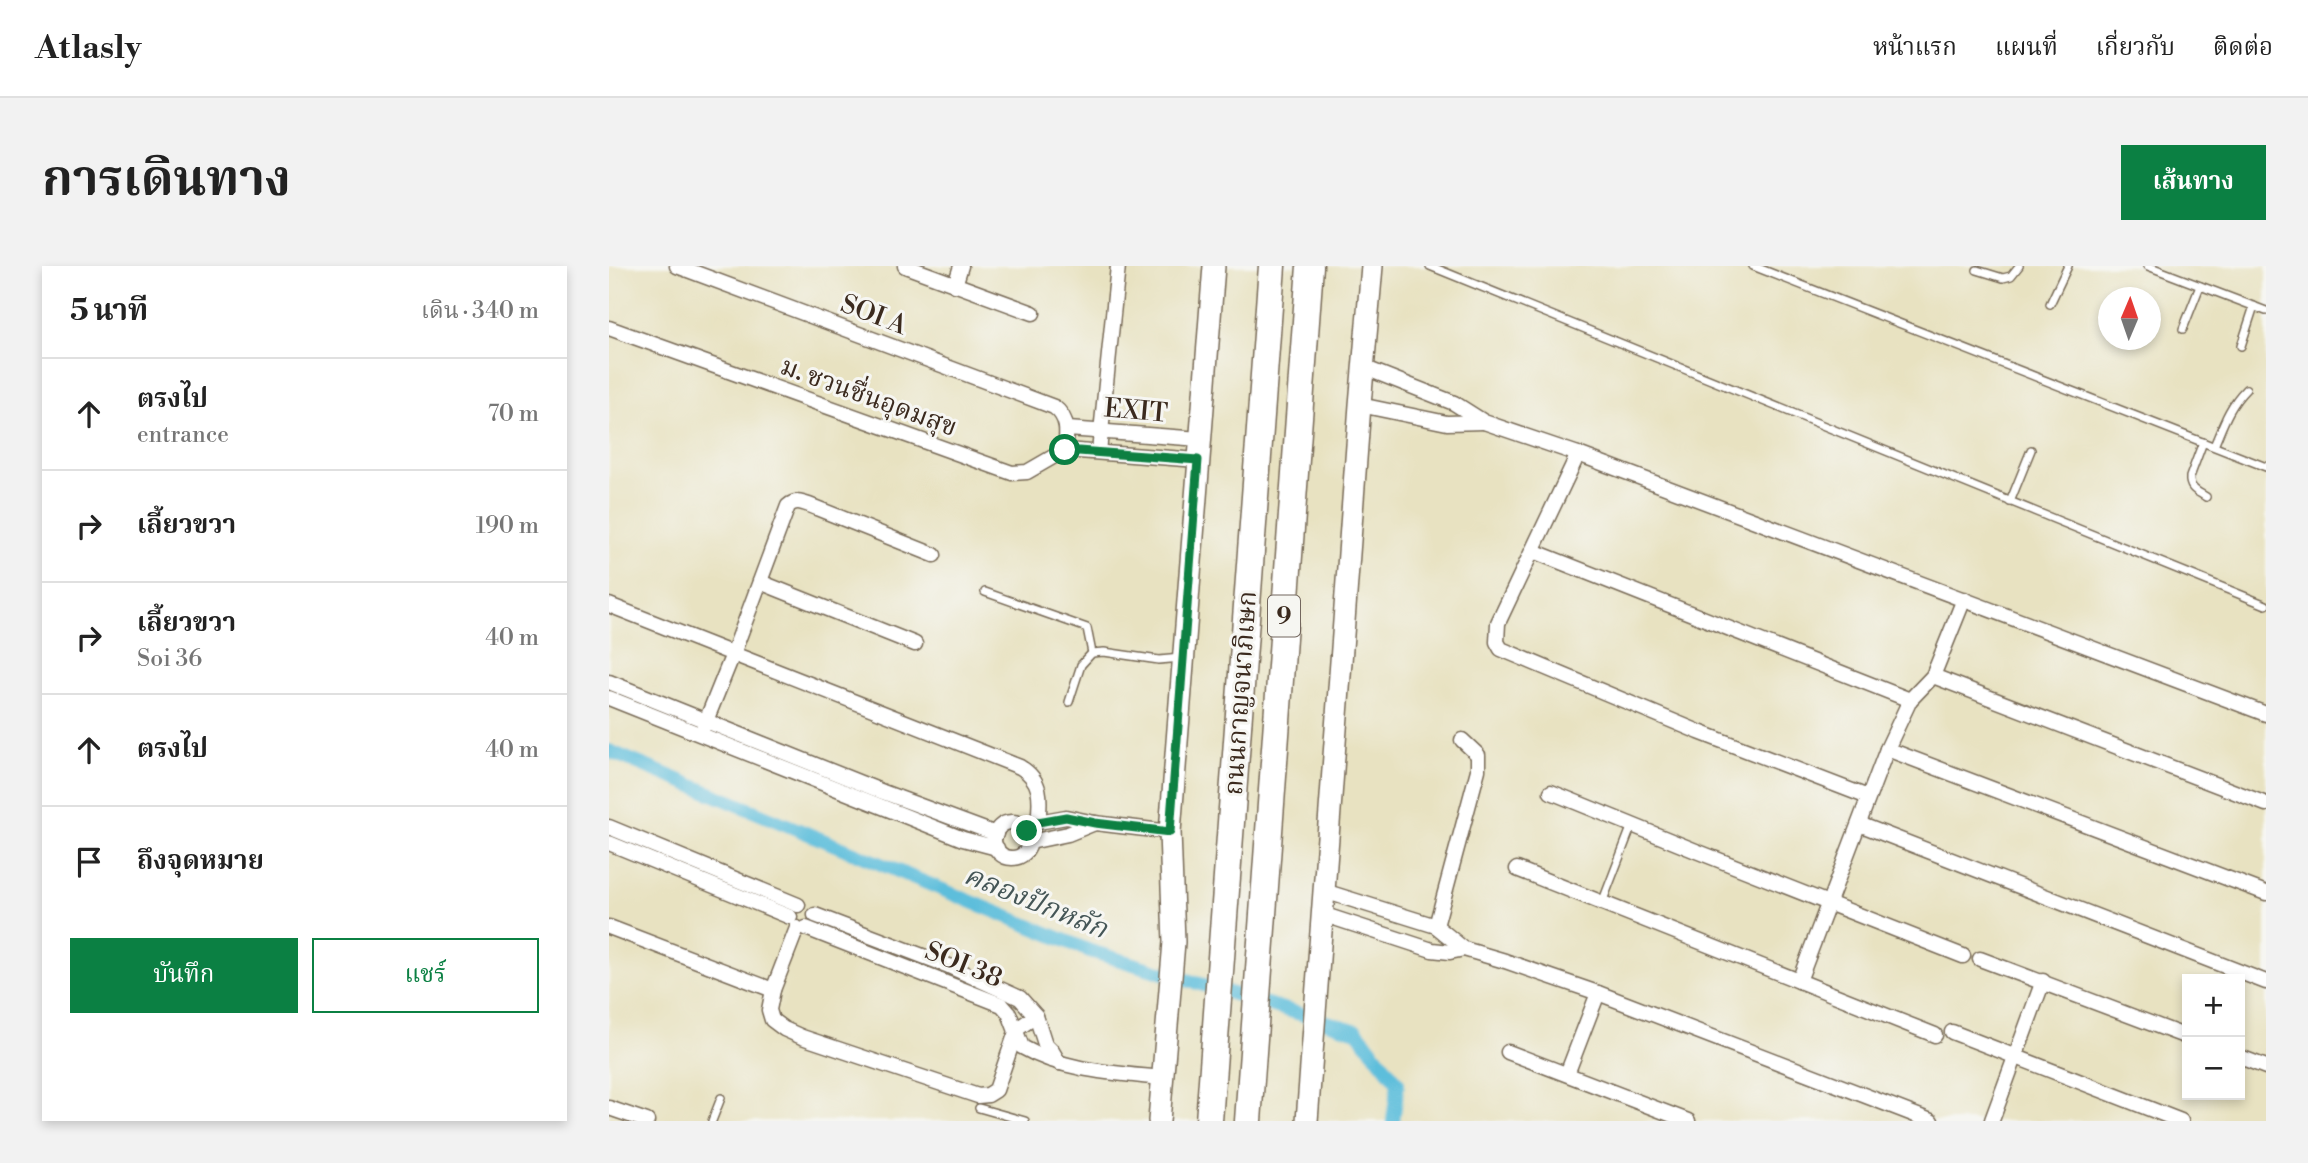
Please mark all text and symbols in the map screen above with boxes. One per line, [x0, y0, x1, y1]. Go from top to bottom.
text: Atlasly [35, 28, 141, 69]
text: หน้าแรก [1873, 33, 1957, 63]
text: แผนที่ [1995, 33, 2058, 63]
text: เกี่ยวกับ [2096, 33, 2175, 63]
text: ติดต่อ [2213, 33, 2273, 63]
button: เส้นทาง [2121, 145, 2266, 220]
text: การเดินทาง [42, 150, 291, 211]
north arrow [2098, 287, 2161, 350]
street label: SOI A [836, 288, 912, 343]
text: 5 นาที [70, 292, 148, 330]
text: เดิน · 340 m [421, 297, 539, 325]
street label: ม. ชวนชื่นอุดมสุข [776, 346, 963, 445]
text: ตรงไป [137, 383, 208, 415]
street label: EXIT [1103, 392, 1169, 430]
icon: ahead [70, 395, 108, 433]
text: 70 m [488, 400, 539, 428]
text: entrance [137, 421, 229, 449]
route start [1049, 434, 1080, 465]
icon: right [70, 507, 108, 545]
text: เลี้ยวขวา [137, 509, 236, 541]
text: 190 m [476, 512, 539, 540]
street label: ถนนกาญจนาภิเษก [1218, 590, 1264, 796]
road number: 9 [1268, 596, 1300, 636]
text: เลี้ยวขวา [137, 607, 236, 639]
icon: right [70, 619, 108, 657]
text: 40 m [485, 624, 539, 652]
text: Soi 36 [137, 645, 202, 673]
icon: ahead [70, 731, 108, 769]
text: ตรงไป [137, 733, 208, 765]
text: 40 m [485, 736, 539, 764]
route end [1011, 815, 1042, 846]
icon: arrive [70, 843, 108, 881]
text: ถึงจุดหมาย [137, 845, 264, 877]
water label: คลองปักหลัก [959, 858, 1113, 947]
street label: SOI 38 [920, 935, 1007, 995]
button: บันทึก [70, 938, 298, 1013]
button: แชร์ [312, 938, 539, 1013]
map controls [2182, 974, 2245, 1100]
button: + [2182, 974, 2245, 1037]
button: − [2182, 1037, 2245, 1100]

